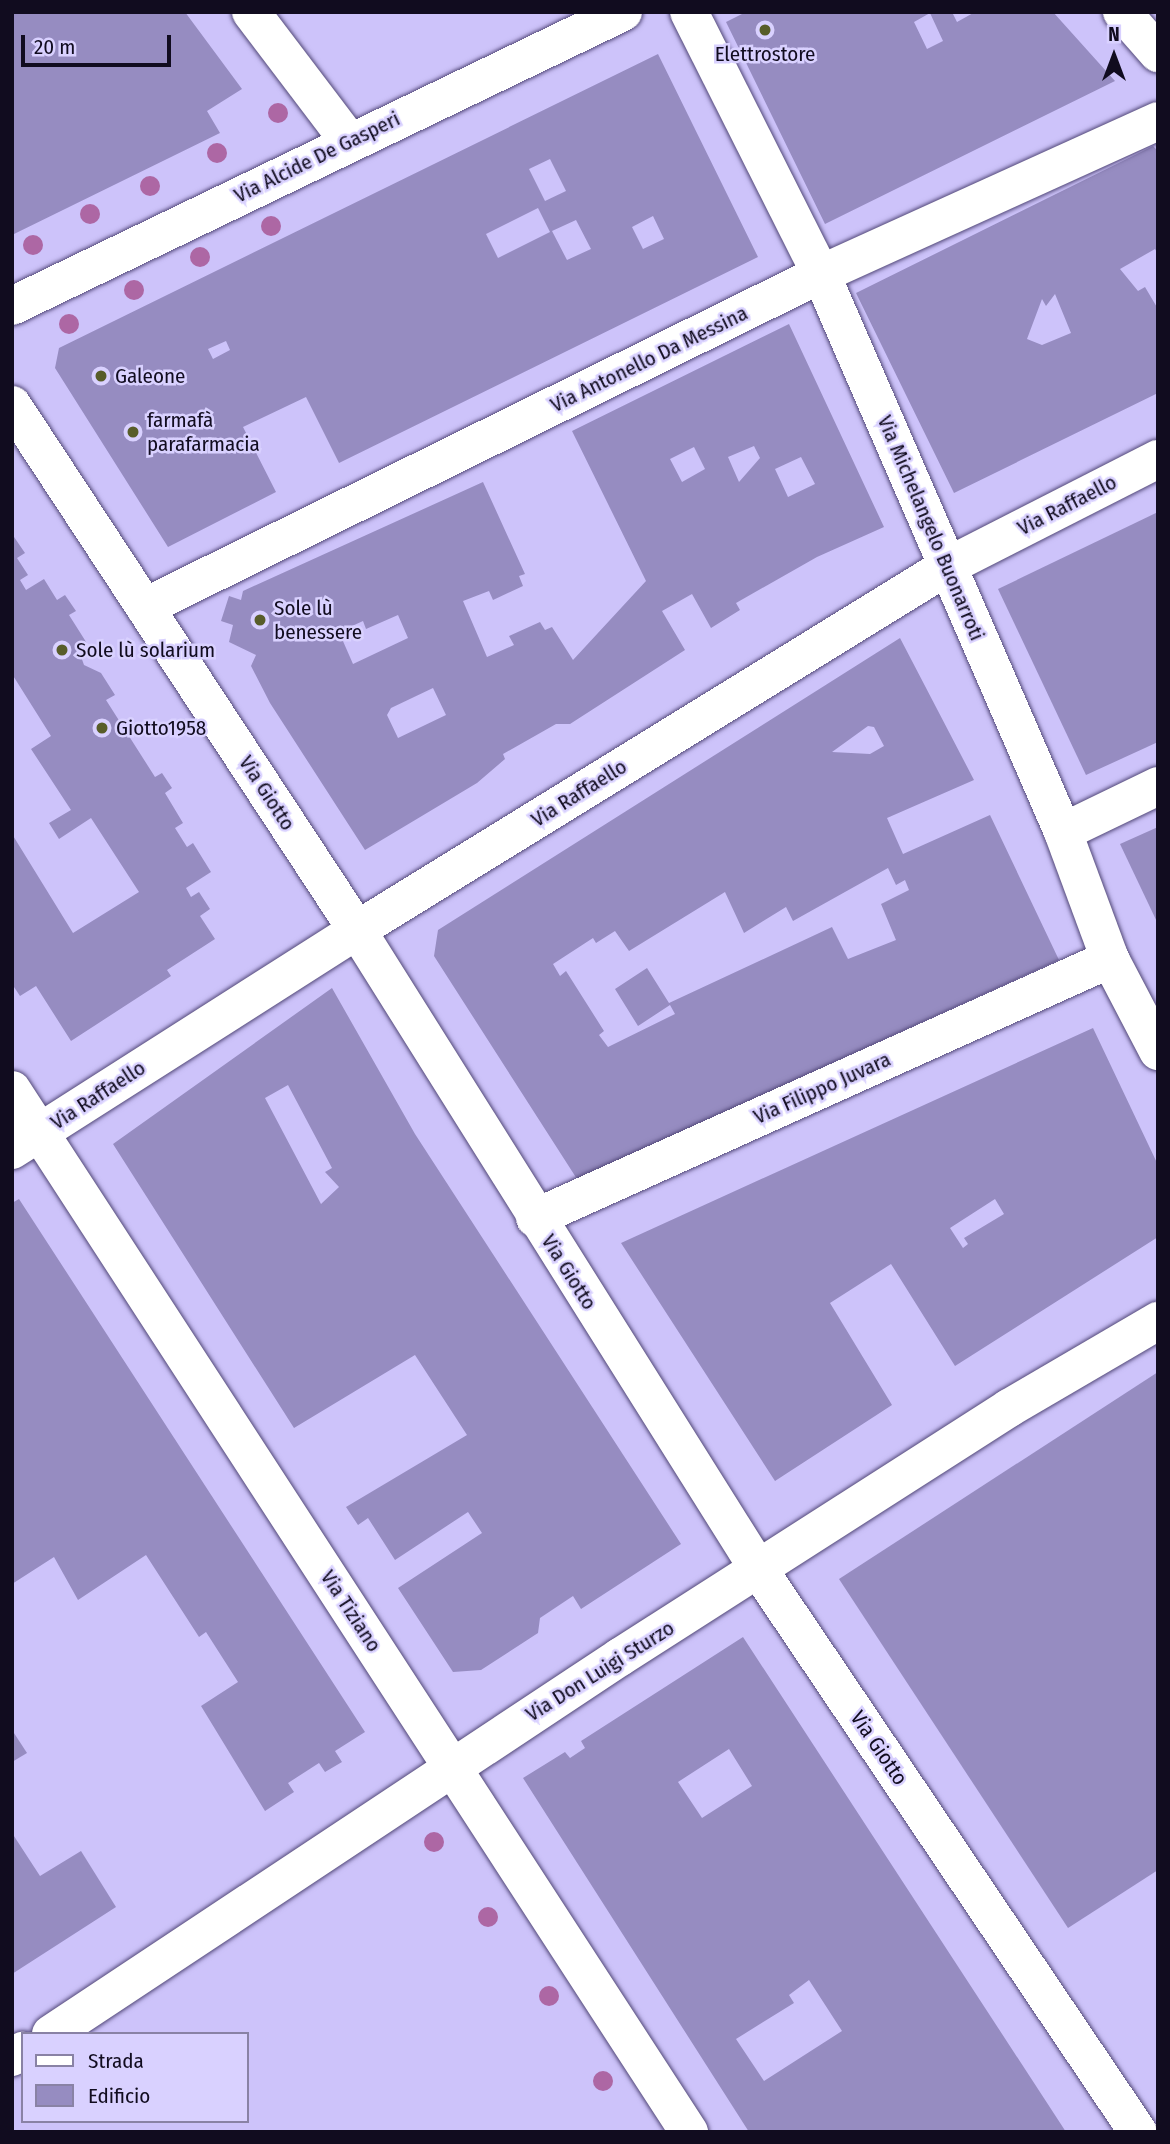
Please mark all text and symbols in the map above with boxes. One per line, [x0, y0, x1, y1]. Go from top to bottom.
scale bar [24, 21, 175, 65]
north arrow [1079, 21, 1149, 91]
marker: Elettrostore [757, 22, 773, 38]
text: N [1108, 23, 1120, 46]
text: 20 m [34, 34, 75, 60]
place label: Elettrostore [715, 41, 815, 67]
street label: Via Alcide De Gasperi [230, 106, 404, 208]
street label: Via Antonello Da Messina [546, 300, 752, 418]
place label: Galeone [115, 363, 185, 389]
marker: Galeone [93, 368, 109, 384]
place label: farmafà parafarmacia [147, 407, 260, 457]
street label: Via Michelangelo Buonarroti [872, 412, 990, 644]
marker: farmafà parafarmacia [125, 424, 141, 440]
street label: Via Raffaello [1013, 469, 1121, 541]
place label: Sole lù benessere [274, 595, 362, 645]
marker: Sole lù benessere [252, 612, 268, 628]
place label: Sole lù solarium [76, 637, 215, 663]
marker: Sole lù solarium [54, 642, 70, 658]
place label: Giotto1958 [116, 715, 206, 741]
marker: Giotto1958 [94, 720, 110, 736]
street label: Via Giotto [234, 751, 300, 835]
street label: Via Raffaello [527, 754, 631, 832]
street label: Via Filippo Juvara [750, 1047, 894, 1129]
street label: Via Raffaello [46, 1055, 150, 1135]
street label: Via Giotto [536, 1230, 602, 1314]
street label: Via Tiziano [315, 1565, 387, 1657]
street label: Via Don Luigi Sturzo [521, 1615, 679, 1727]
street label: Via Giotto [845, 1706, 913, 1790]
legend [21, 2032, 248, 2123]
text: Strada [88, 2048, 144, 2074]
text: Edificio [88, 2083, 150, 2109]

